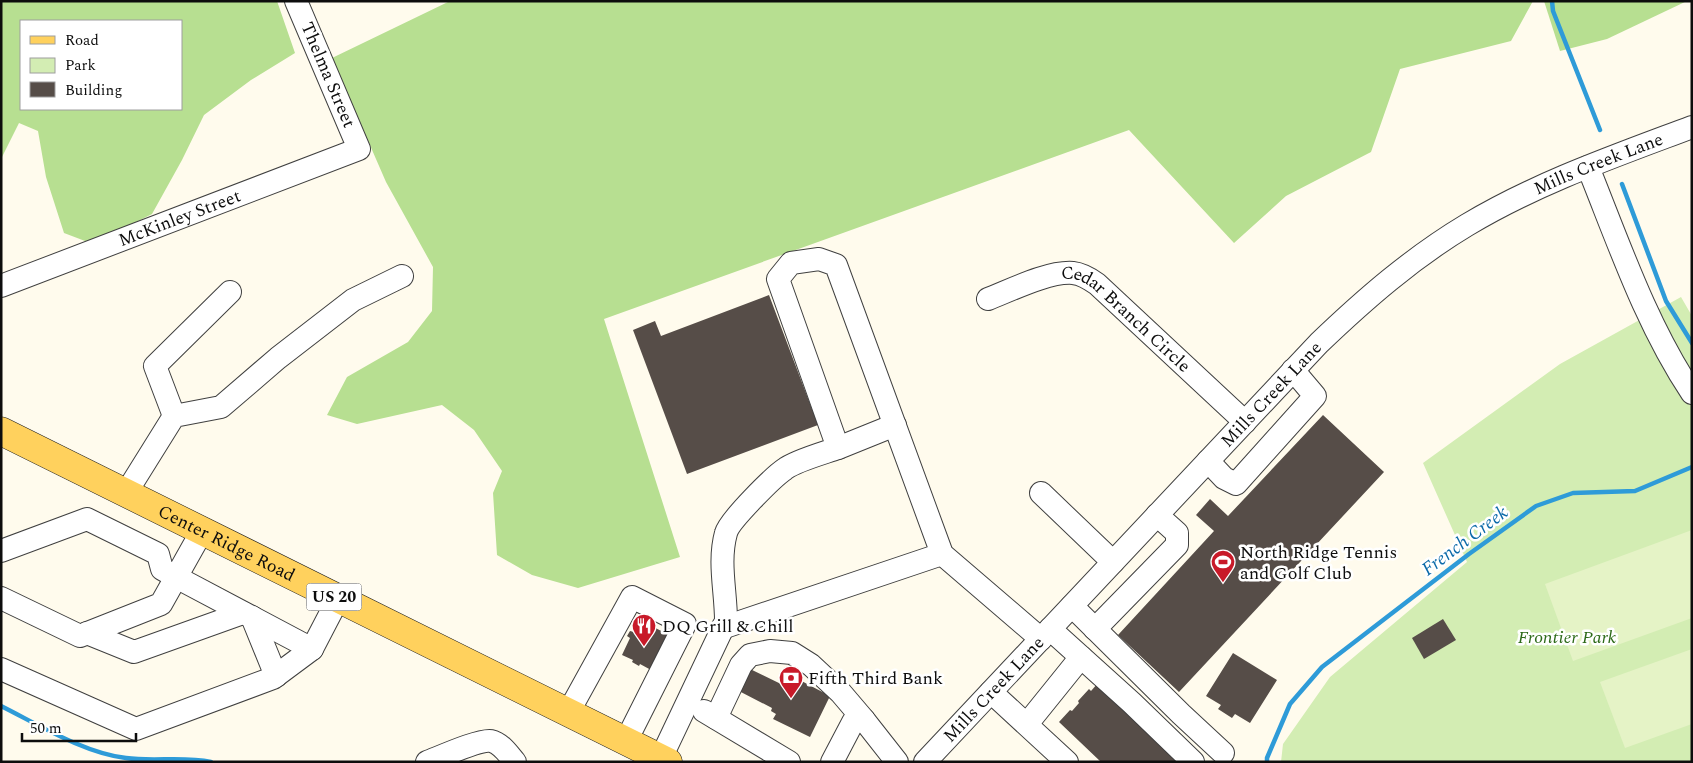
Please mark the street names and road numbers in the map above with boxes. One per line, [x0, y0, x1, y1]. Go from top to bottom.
street label: Thelma Street [294, 18, 362, 132]
street label: Mills Creek Lane [1529, 126, 1667, 202]
street label: McKinley Street [114, 182, 245, 253]
street label: Cedar Branch Circle [1061, 259, 1197, 379]
street label: Mills Creek Lane [1214, 335, 1328, 453]
street label: Center Ridge Road [154, 498, 300, 588]
road number: US 20 [306, 584, 362, 610]
street label: Mills Creek Lane [937, 630, 1050, 748]

